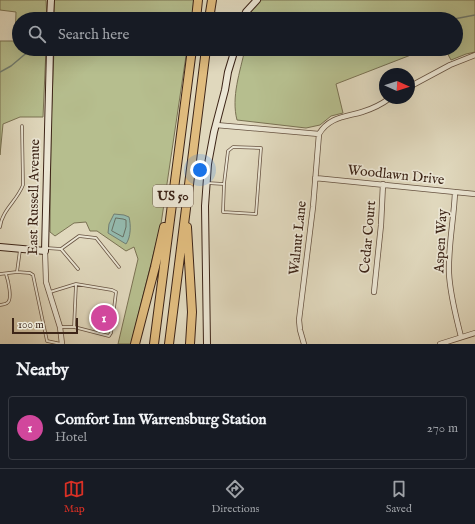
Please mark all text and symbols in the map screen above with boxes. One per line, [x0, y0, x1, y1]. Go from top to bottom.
search box [12, 12, 463, 56]
icon: search [26, 23, 48, 45]
text: Search here [58, 25, 129, 44]
north arrow [379, 68, 415, 104]
street label: East Russell Avenue [24, 138, 44, 255]
your location [190, 160, 210, 180]
street label: Woodlawn Drive [347, 161, 446, 189]
road number: US 50 [153, 185, 193, 207]
street label: Walnut Lane [285, 199, 311, 276]
street label: Cedar Court [356, 200, 380, 274]
street label: Aspen Way [430, 208, 452, 275]
pin: 1 [91, 303, 117, 333]
scale bar [12, 316, 78, 335]
text: 100 m [18, 318, 44, 332]
text: Nearby [16, 360, 69, 381]
text: Comfort Inn Warrensburg Station [55, 410, 267, 429]
text: 1 [28, 420, 32, 437]
text: 270 m [427, 420, 458, 437]
text: Hotel [55, 429, 87, 446]
tab: Map [63, 478, 85, 516]
tab: Directions [212, 478, 259, 516]
tab: Saved [386, 478, 412, 516]

